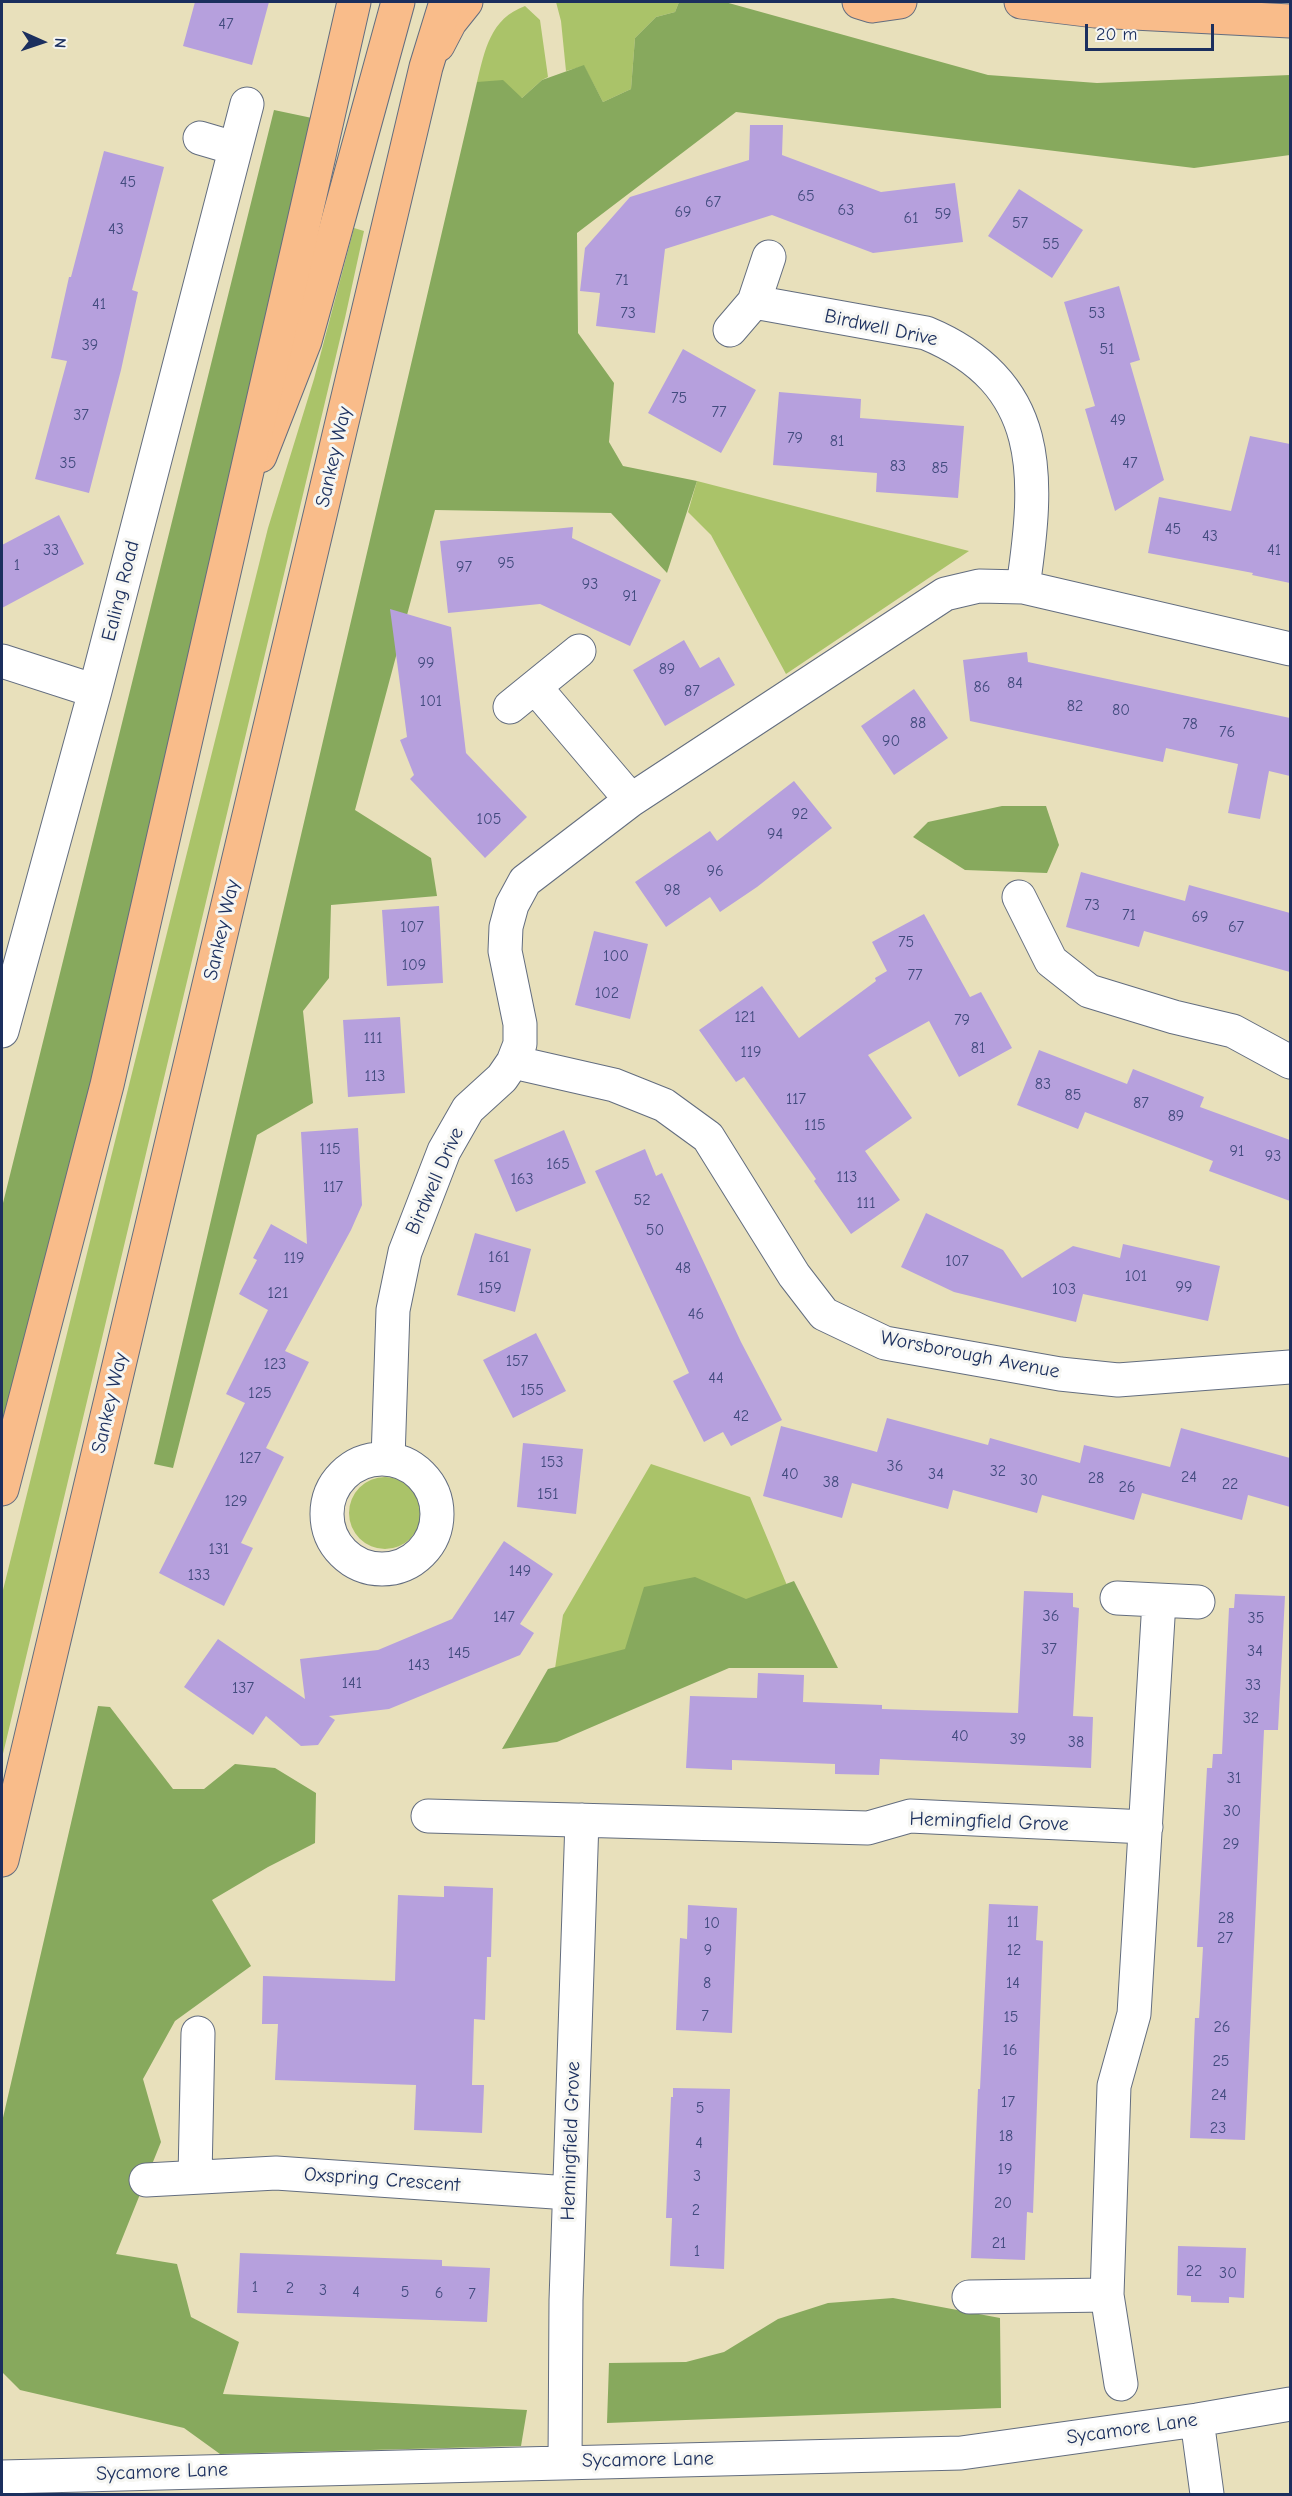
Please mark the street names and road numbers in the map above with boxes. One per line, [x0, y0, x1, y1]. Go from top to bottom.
street label: Birdwell Drive [822, 304, 940, 352]
street label: Sankey Way [311, 404, 357, 510]
street label: Ealing Road [97, 538, 145, 644]
street label: Sankey Way [199, 877, 245, 983]
street label: Birdwell Drive [401, 1124, 469, 1238]
street label: Worsborough Avenue [878, 1326, 1062, 1384]
street label: Sankey Way [87, 1350, 133, 1456]
street label: Hemingfield Grove [909, 1807, 1069, 1837]
street label: Hemingfield Grove [556, 2061, 586, 2221]
street label: Oxspring Crescent [303, 2163, 461, 2197]
street label: Sycamore Lane [1065, 2408, 1199, 2450]
street label: Sycamore Lane [582, 2447, 714, 2473]
street label: Sycamore Lane [96, 2458, 228, 2486]

